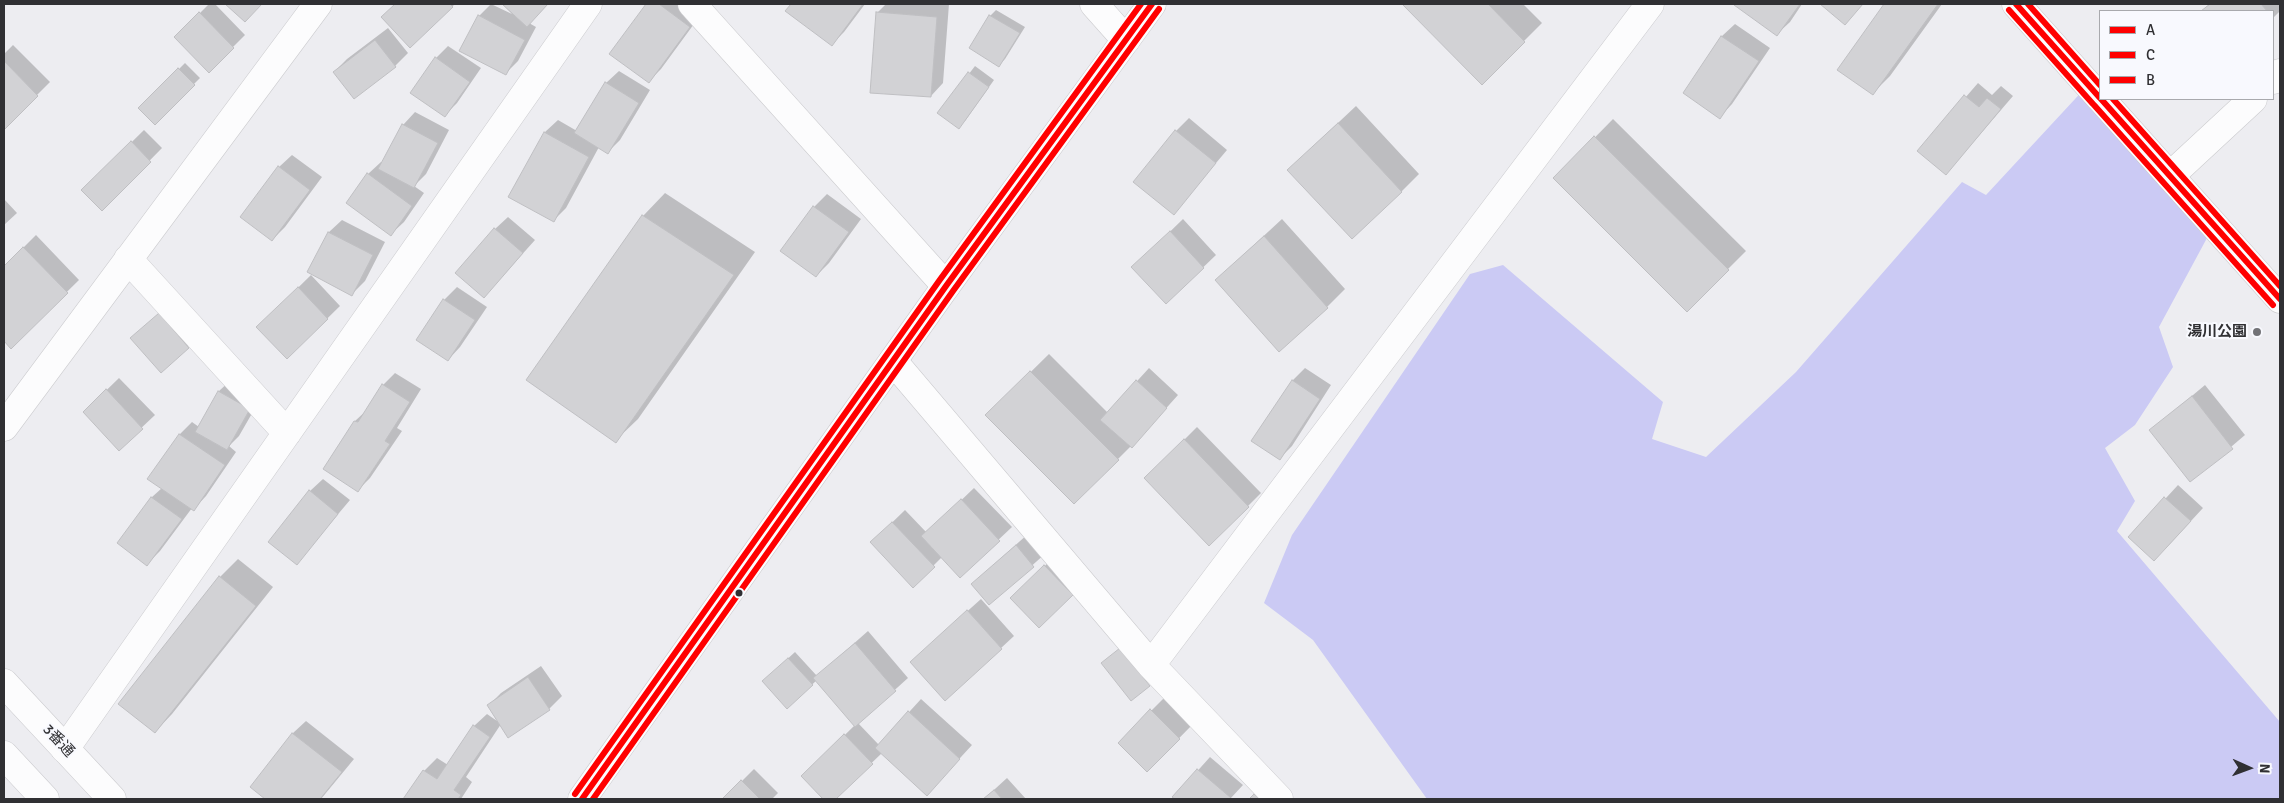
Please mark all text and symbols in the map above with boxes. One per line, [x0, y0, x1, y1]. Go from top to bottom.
legend [2099, 10, 2274, 100]
text: A [2146, 21, 2155, 39]
text: C [2146, 46, 2155, 64]
text: B [2146, 71, 2155, 89]
place label: 湯川公園 [2187, 323, 2247, 341]
marker: 湯川公園 [2251, 326, 2263, 338]
unlabelled marker [734, 588, 744, 598]
street label: 3番通 [38, 721, 78, 761]
north arrow [2224, 743, 2274, 793]
text: N [2256, 763, 2273, 774]

